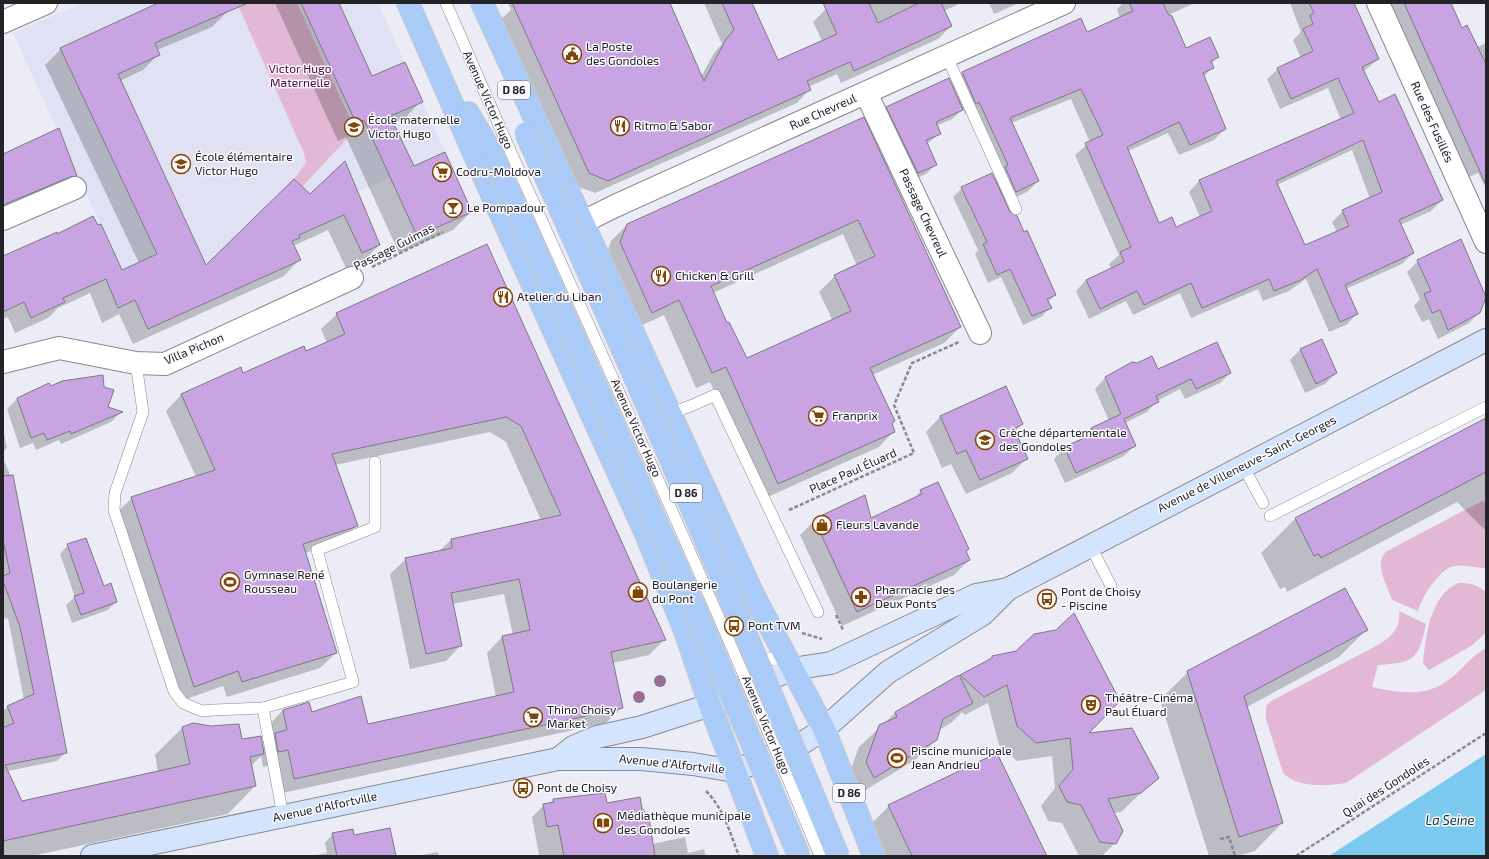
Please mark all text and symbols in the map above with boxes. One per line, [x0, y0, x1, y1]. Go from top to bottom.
place label: La Poste des Gondoles [586, 39, 659, 67]
public building icon: La Poste des Gondoles [561, 43, 583, 65]
street label: Avenue Victor Hugo [461, 48, 517, 151]
park label: Victor Hugo Maternelle [268, 61, 332, 89]
street label: Rue des Fusillés [1409, 79, 1457, 164]
road number: D 86 [498, 81, 530, 99]
street label: Rue Chevreul [787, 90, 858, 132]
place label: École maternelle Victor Hugo [368, 112, 460, 140]
restaurant icon: Ritmo & Sabor [609, 115, 631, 137]
school or university icon: École maternelle Victor Hugo [343, 116, 365, 138]
place label: Ritmo & Sabor [634, 118, 713, 132]
place label: École élémentaire Victor Hugo [195, 149, 293, 177]
school or university icon: École élémentaire Victor Hugo [170, 153, 192, 175]
supermarket icon: Codru-Moldova [431, 161, 453, 183]
place label: Codru-Moldova [456, 164, 541, 178]
street label: Passage Chevreul [897, 166, 951, 260]
bar icon: Le Pompadour [442, 197, 464, 219]
place label: Le Pompadour [467, 200, 546, 214]
street label: Passage Guimas [351, 220, 436, 272]
restaurant icon: Chicken & Grill [650, 265, 672, 287]
place label: Chicken & Grill [675, 268, 755, 282]
restaurant icon: Atelier du Liban [492, 286, 514, 308]
place label: Atelier du Liban [517, 289, 602, 303]
street label: Villa Pichon [162, 329, 226, 367]
street label: Avenue Victor Hugo [609, 376, 665, 479]
supermarket icon: Franprix [807, 405, 829, 427]
place label: Franprix [832, 408, 878, 422]
street label: Avenue de Villeneuve-Saint-Georges [1155, 412, 1338, 514]
place label: Crèche départementale des Gondoles [999, 425, 1127, 453]
school or university icon: Crèche départementale des Gondoles [974, 429, 996, 451]
street label: Place Paul Éluard [807, 445, 898, 496]
road number: D 86 [670, 484, 702, 502]
shop icon: Fleurs Lavande [811, 514, 833, 536]
place label: Fleurs Lavande [836, 517, 919, 531]
place label: Gymnase René Rousseau [244, 567, 324, 595]
sports icon: Gymnase René Rousseau [219, 571, 241, 593]
place label: Boulangerie du Pont [652, 577, 718, 605]
shop icon: Boulangerie du Pont [627, 581, 649, 603]
place label: Pharmacie des Deux Ponts [875, 582, 955, 610]
place label: Pont de Choisy - Piscine [1061, 584, 1142, 612]
pharmacy icon: Pharmacie des Deux Ponts [850, 586, 872, 608]
bus stop icon: Pont de Choisy - Piscine [1036, 588, 1058, 610]
bus stop icon: Pont TVM [723, 615, 745, 637]
place label: Pont TVM [748, 618, 801, 632]
street label: Avenue Victor Hugo [740, 673, 794, 776]
place label: Théâtre-Cinéma Paul Éluard [1105, 690, 1193, 718]
theatre icon: Théâtre-Cinéma Paul Éluard [1080, 694, 1102, 716]
place label: Thino Choisy Market [547, 702, 617, 730]
supermarket icon: Thino Choisy Market [522, 706, 544, 728]
place label: Piscine municipale Jean Andrieu [911, 743, 1012, 771]
sports icon: Piscine municipale Jean Andrieu [886, 747, 908, 769]
street label: Avenue d'Alfortville [618, 750, 726, 776]
street label: Quai des Gondoles [1340, 753, 1432, 820]
bus stop icon: Pont de Choisy [512, 777, 534, 799]
place label: Pont de Choisy [537, 780, 618, 794]
road number: D 86 [833, 784, 865, 802]
street label: Avenue d'Alfortville [271, 788, 378, 824]
place label: Médiathèque municipale des Gondoles [617, 808, 751, 836]
library icon: Médiathèque municipale des Gondoles [592, 812, 614, 834]
water label: La Seine [1426, 812, 1474, 828]

